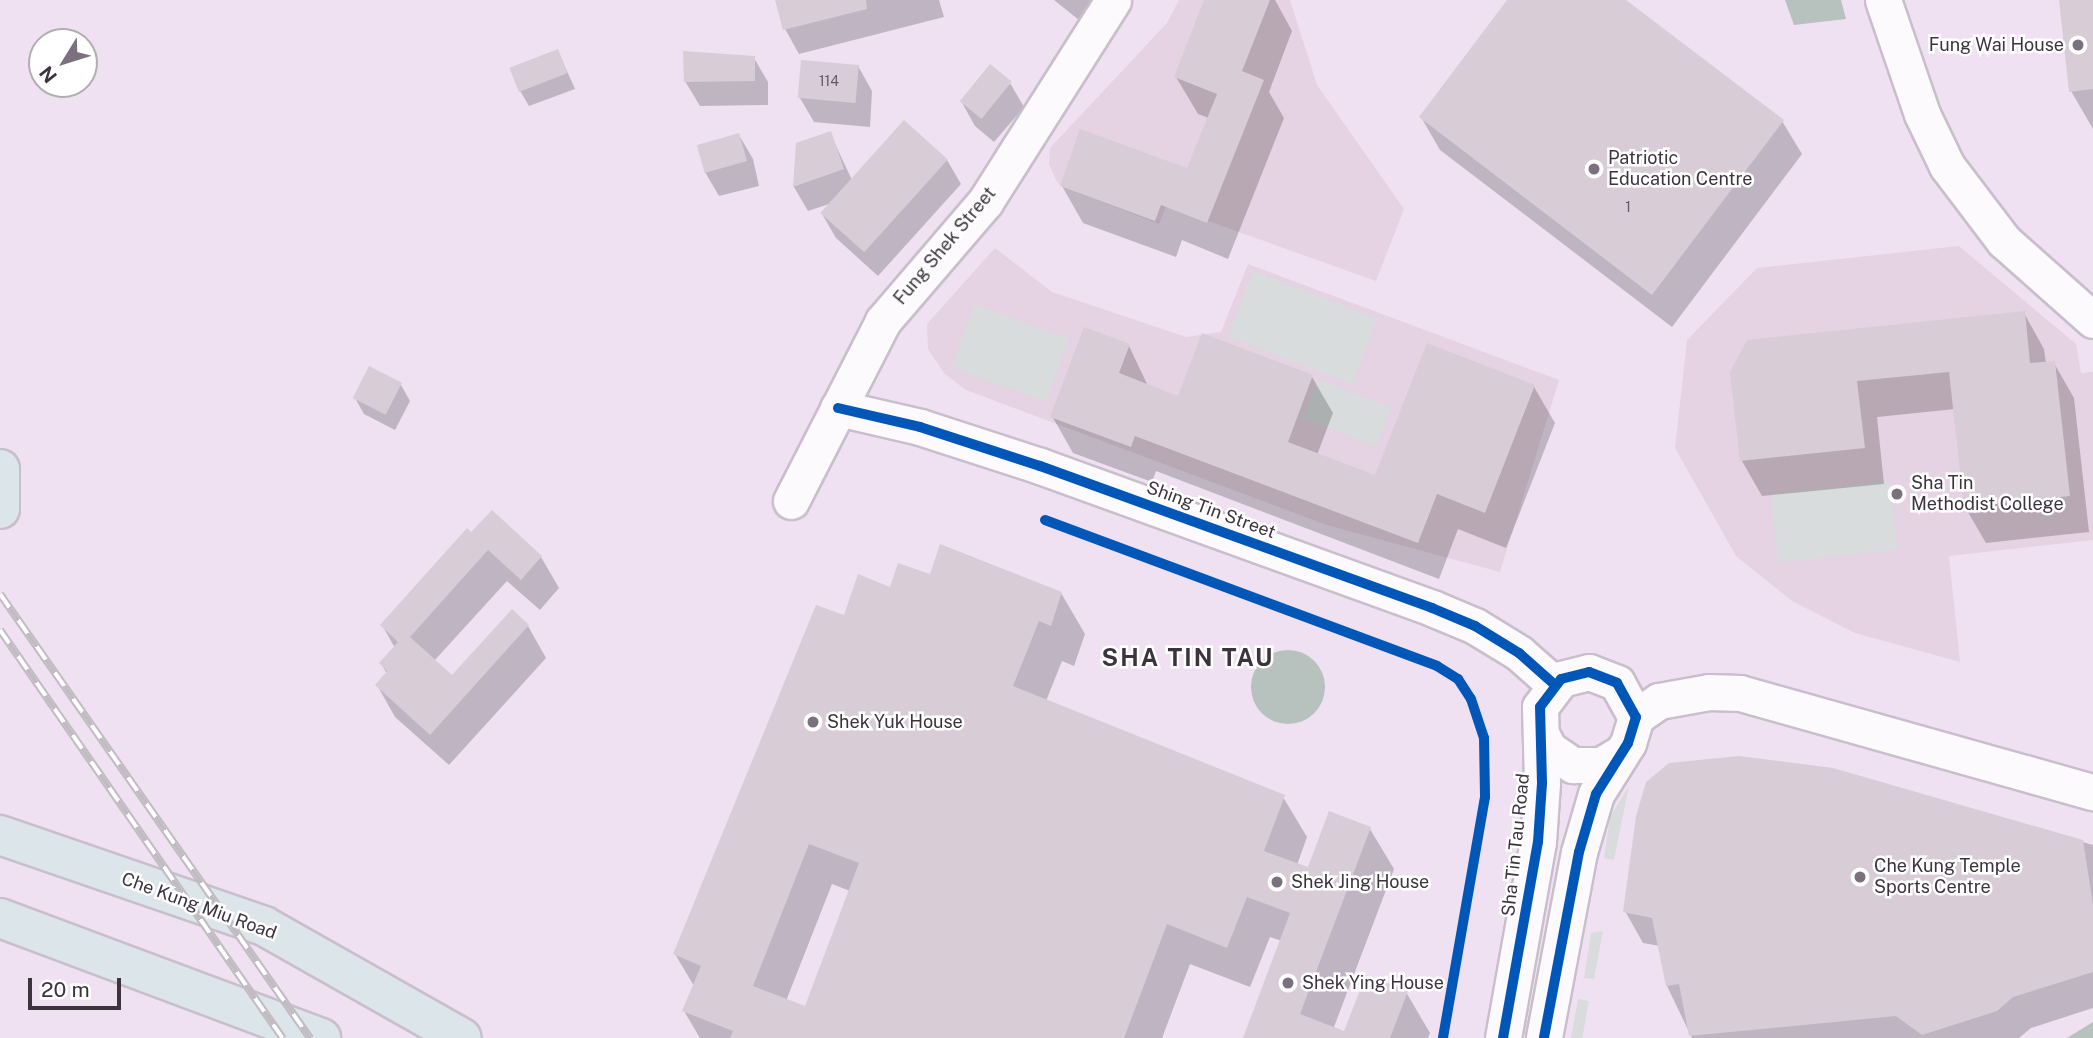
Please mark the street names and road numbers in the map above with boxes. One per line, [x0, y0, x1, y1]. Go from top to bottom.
street label: Fung Shek Street [890, 183, 1000, 309]
street label: Shing Tin Street [1144, 477, 1278, 543]
street label: Sha Tin Tau Road [1498, 772, 1534, 918]
street label: Che Kung Miu Road [119, 868, 279, 944]

